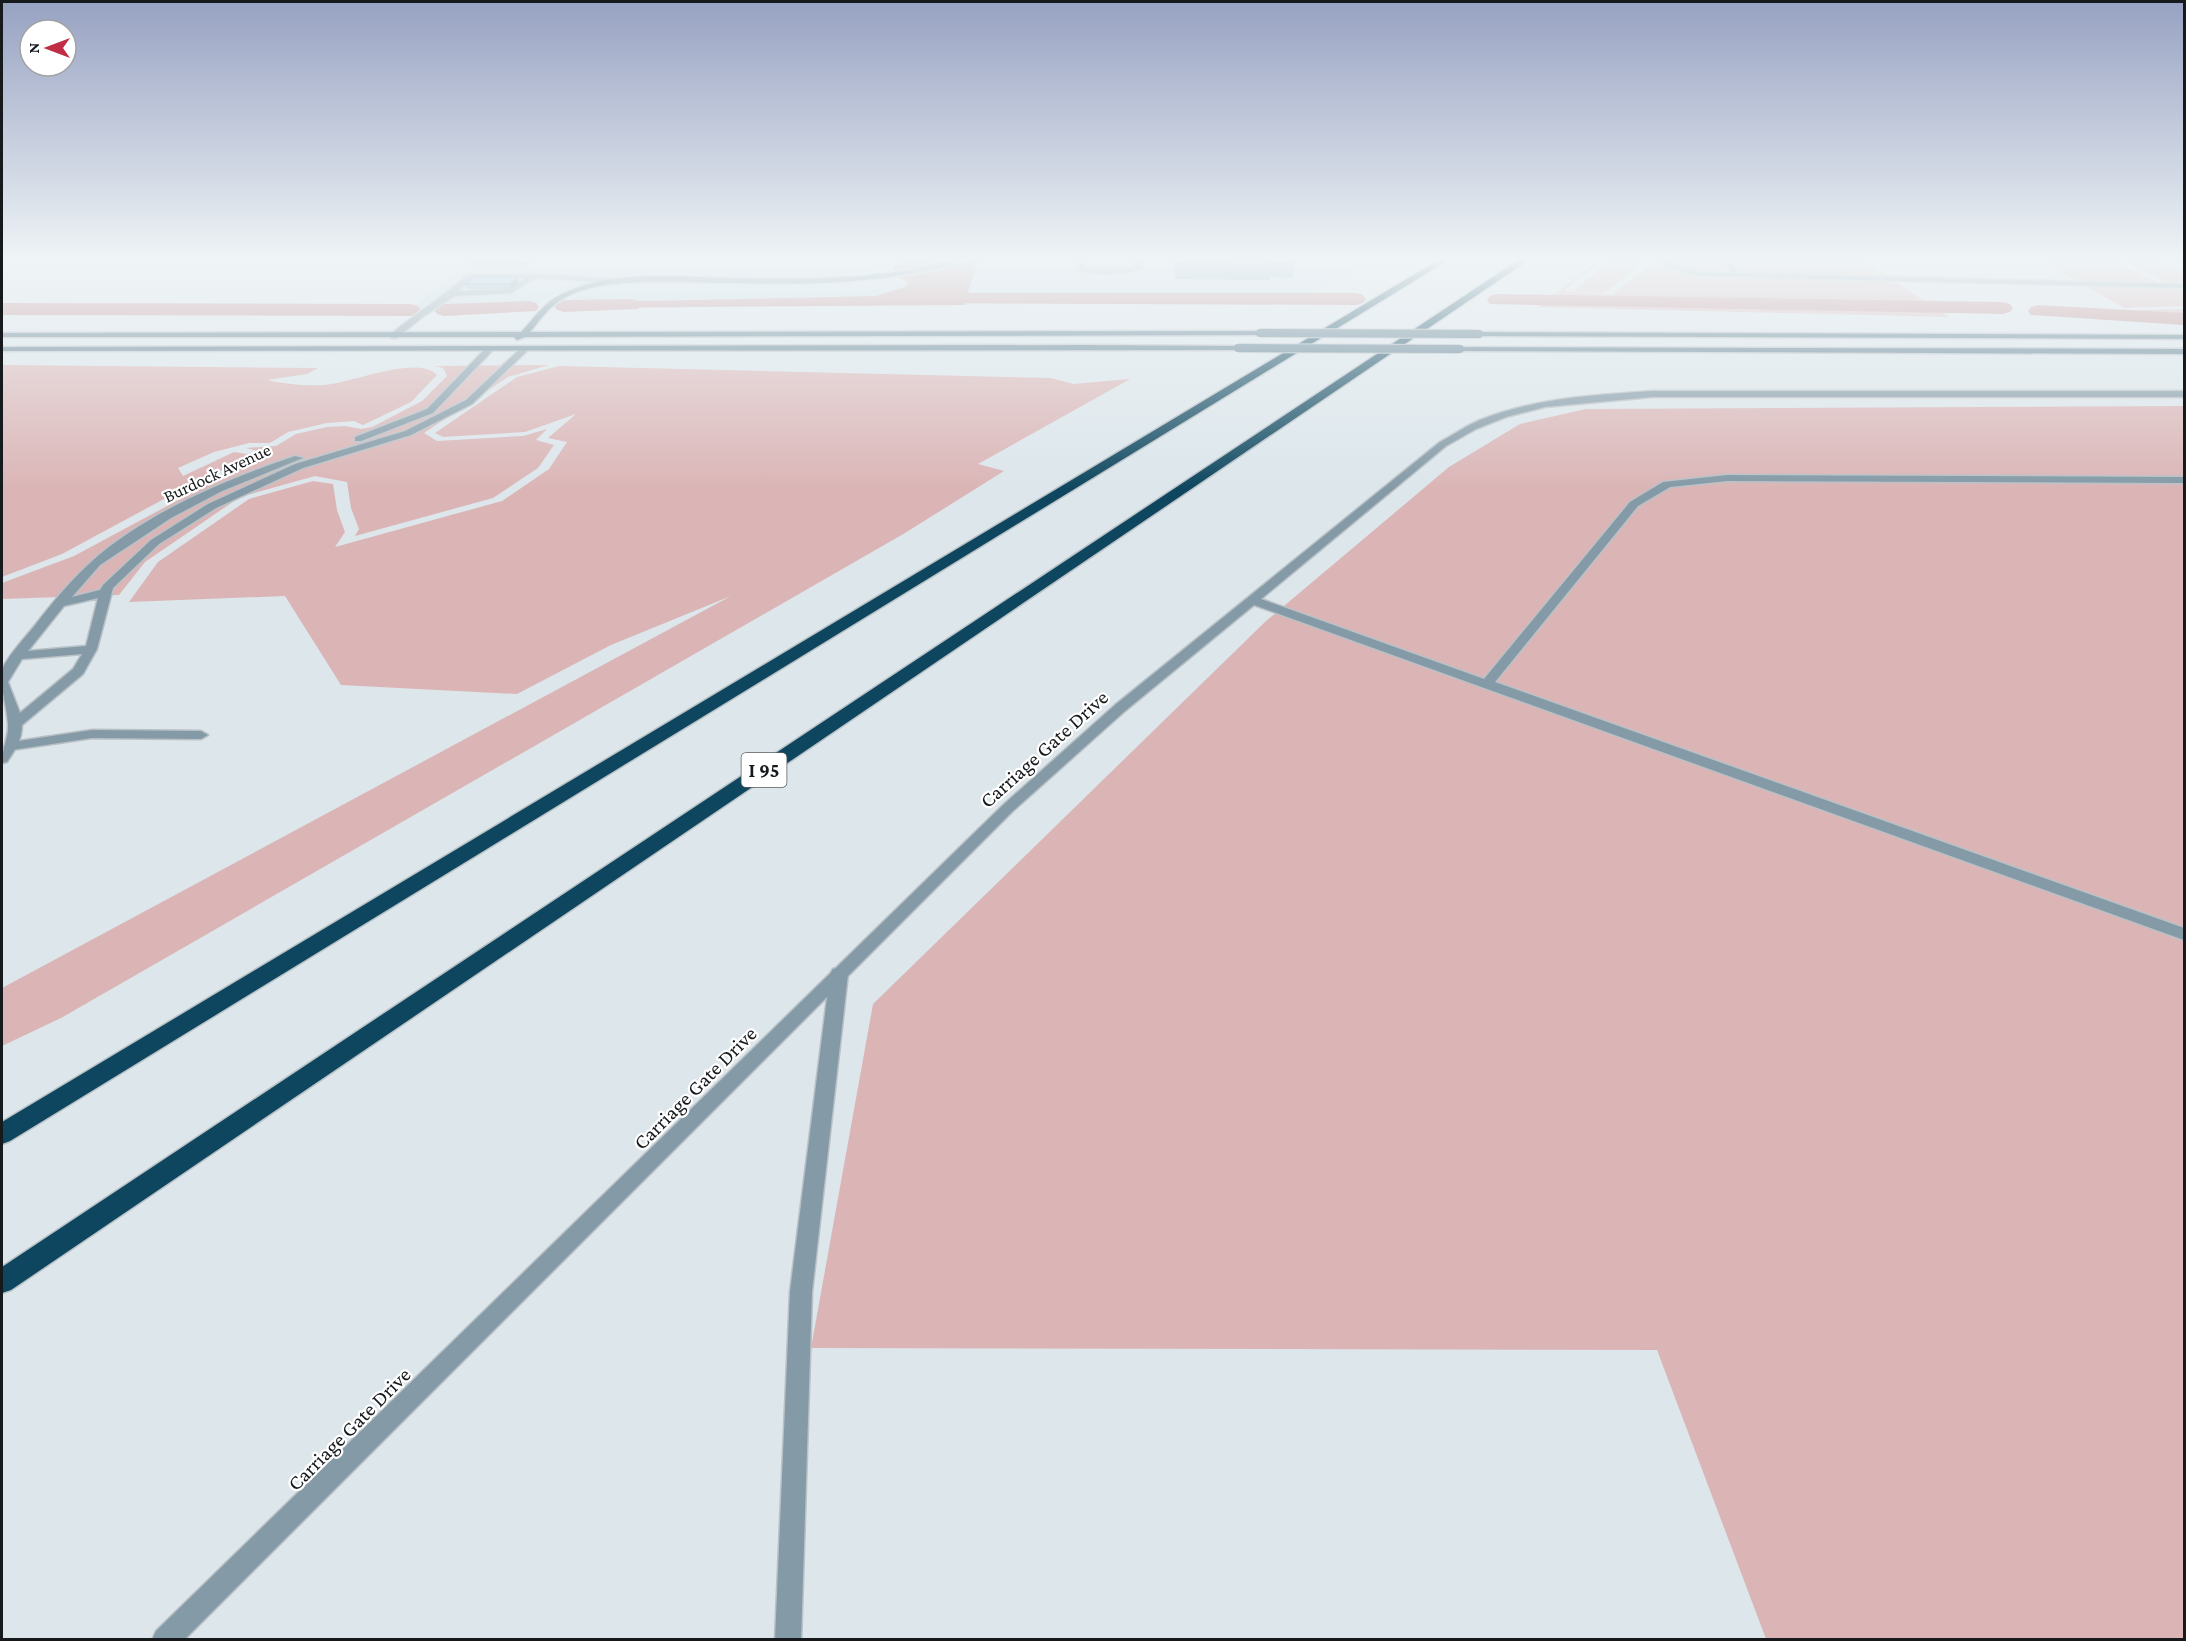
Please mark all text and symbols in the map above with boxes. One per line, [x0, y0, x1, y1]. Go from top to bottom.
north arrow [18, 18, 78, 78]
text: N [25, 42, 42, 53]
street label: Burdock Avenue [160, 439, 274, 507]
street label: Carriage Gate Drive [975, 685, 1113, 813]
road number: I 95 [742, 753, 786, 787]
street label: Carriage Gate Drive [629, 1022, 761, 1154]
street label: Carriage Gate Drive [283, 1363, 415, 1495]

